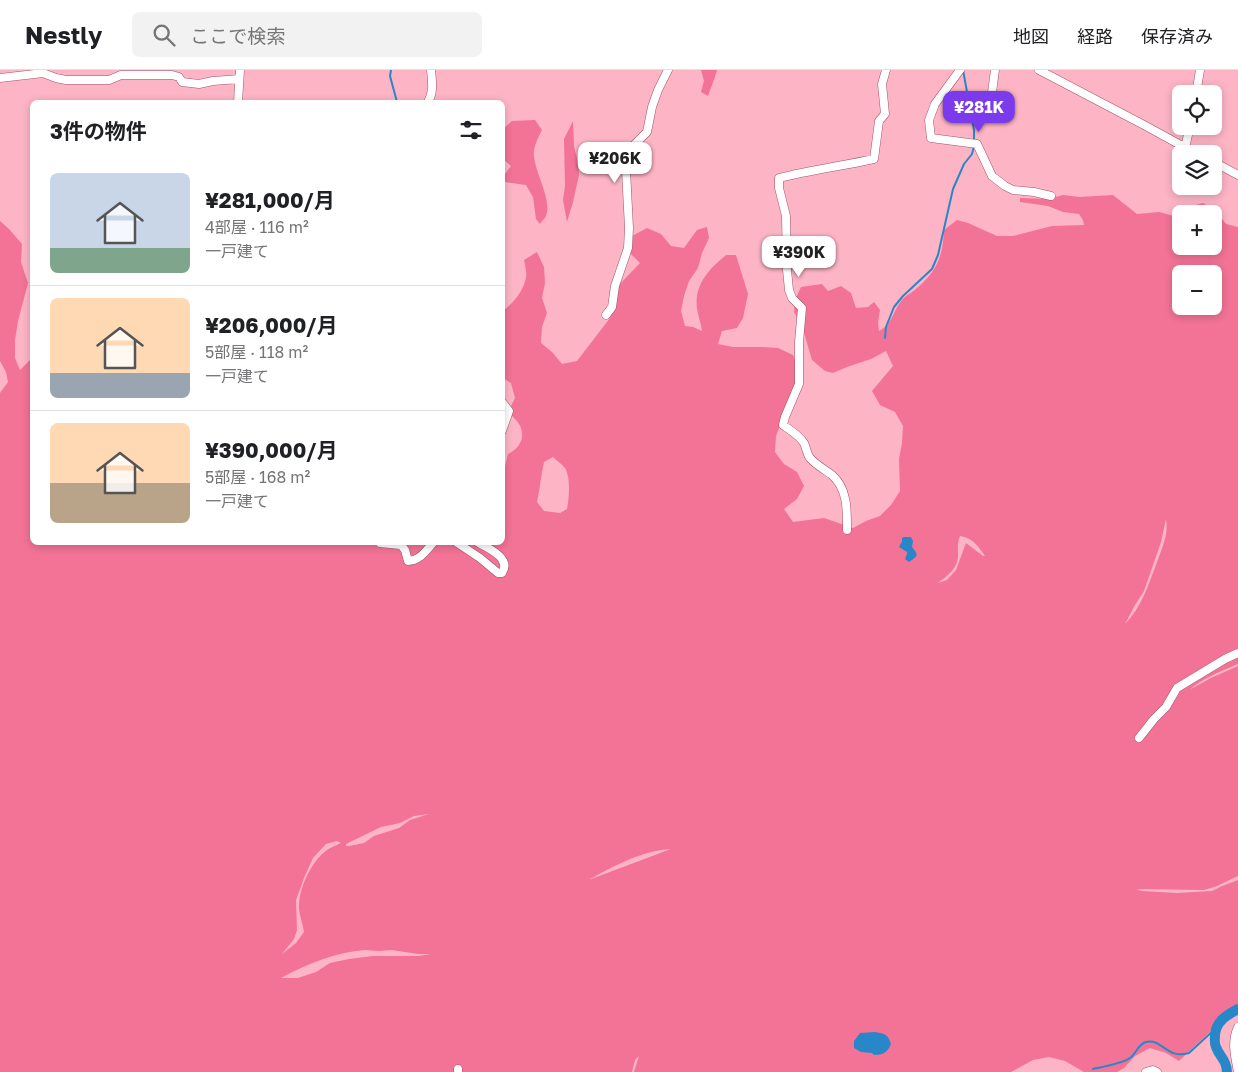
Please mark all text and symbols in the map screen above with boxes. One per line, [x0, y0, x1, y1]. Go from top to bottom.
search box [132, 12, 482, 57]
text: Nestly [25, 20, 102, 49]
icon: search [150, 21, 178, 49]
text: ここで検索 [190, 24, 285, 47]
text: 地図 [1013, 25, 1049, 47]
text: 経路 [1077, 25, 1113, 47]
text: 保存済み [1141, 25, 1213, 47]
map controls [1172, 85, 1222, 315]
button: locate [1172, 85, 1222, 135]
pin: ¥281K [944, 90, 1014, 133]
text: ¥281K [954, 97, 1004, 117]
icon: filters [457, 116, 485, 144]
text: 3件の物件 [50, 118, 147, 144]
pin: ¥206K [580, 142, 650, 184]
button: layers [1172, 145, 1222, 195]
text: ¥206K [589, 148, 641, 168]
text: ¥281,000/月 [205, 187, 335, 213]
icon: home [90, 193, 150, 253]
button: + [1172, 205, 1222, 255]
text: 4部屋 · 116 m² [205, 217, 309, 237]
pin: ¥390K [764, 236, 834, 278]
text: 一戸建て [205, 241, 269, 261]
text: ¥390K [773, 242, 825, 262]
button: − [1172, 265, 1222, 315]
text: ¥206,000/月 [205, 312, 337, 338]
icon: home [90, 318, 150, 378]
text: 5部屋 · 118 m² [205, 342, 308, 362]
text: 一戸建て [205, 366, 269, 386]
text: ¥390,000/月 [205, 437, 337, 463]
icon: home [90, 443, 150, 503]
text: 5部屋 · 168 m² [205, 467, 310, 487]
text: 一戸建て [205, 491, 269, 511]

